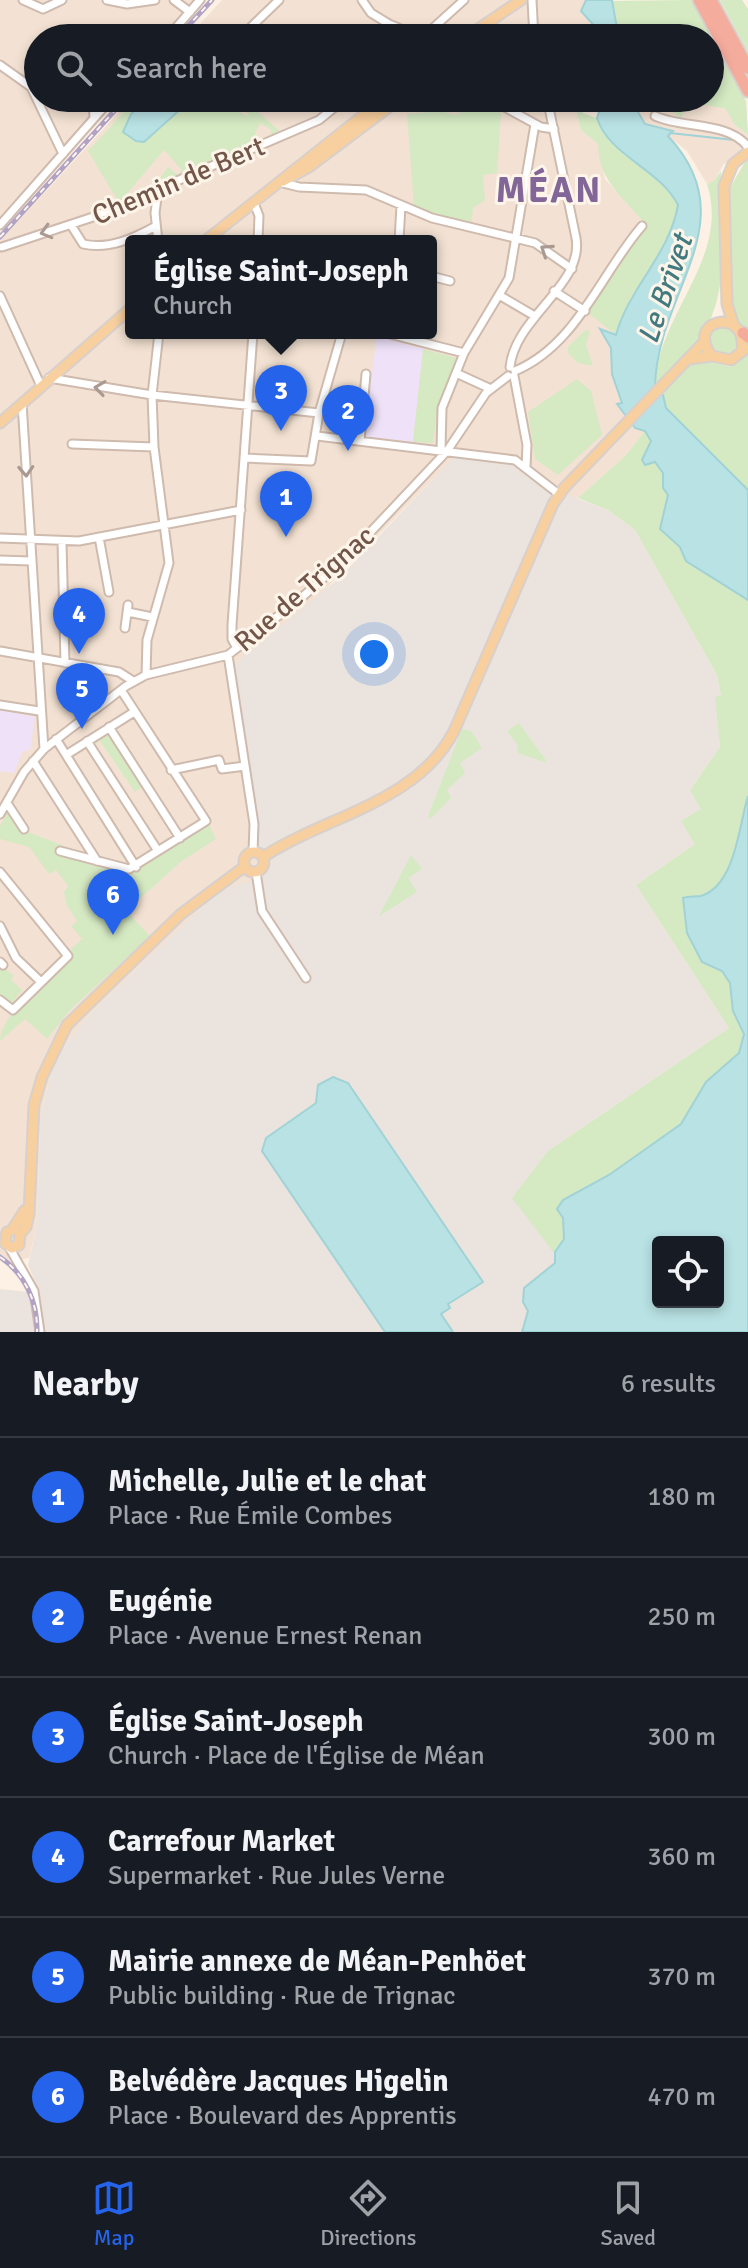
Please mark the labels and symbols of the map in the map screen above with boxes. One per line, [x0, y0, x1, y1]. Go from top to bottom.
street label: Chemin de Bert [87, 129, 270, 233]
district label: MÉAN [496, 167, 602, 213]
one-way arrow [39, 223, 53, 239]
water label: Le Brivet [630, 227, 702, 348]
one-way arrow [540, 245, 554, 260]
pin: 3 [255, 365, 307, 431]
one-way arrow [93, 380, 107, 397]
pin: 2 [322, 385, 374, 451]
one-way arrow [17, 465, 34, 478]
pin: 1 [260, 471, 312, 537]
street label: Rue de Trignac [228, 519, 382, 659]
pin: 4 [53, 588, 105, 654]
your location [354, 634, 394, 674]
pin: 5 [56, 663, 108, 729]
pin: 6 [87, 869, 139, 935]

